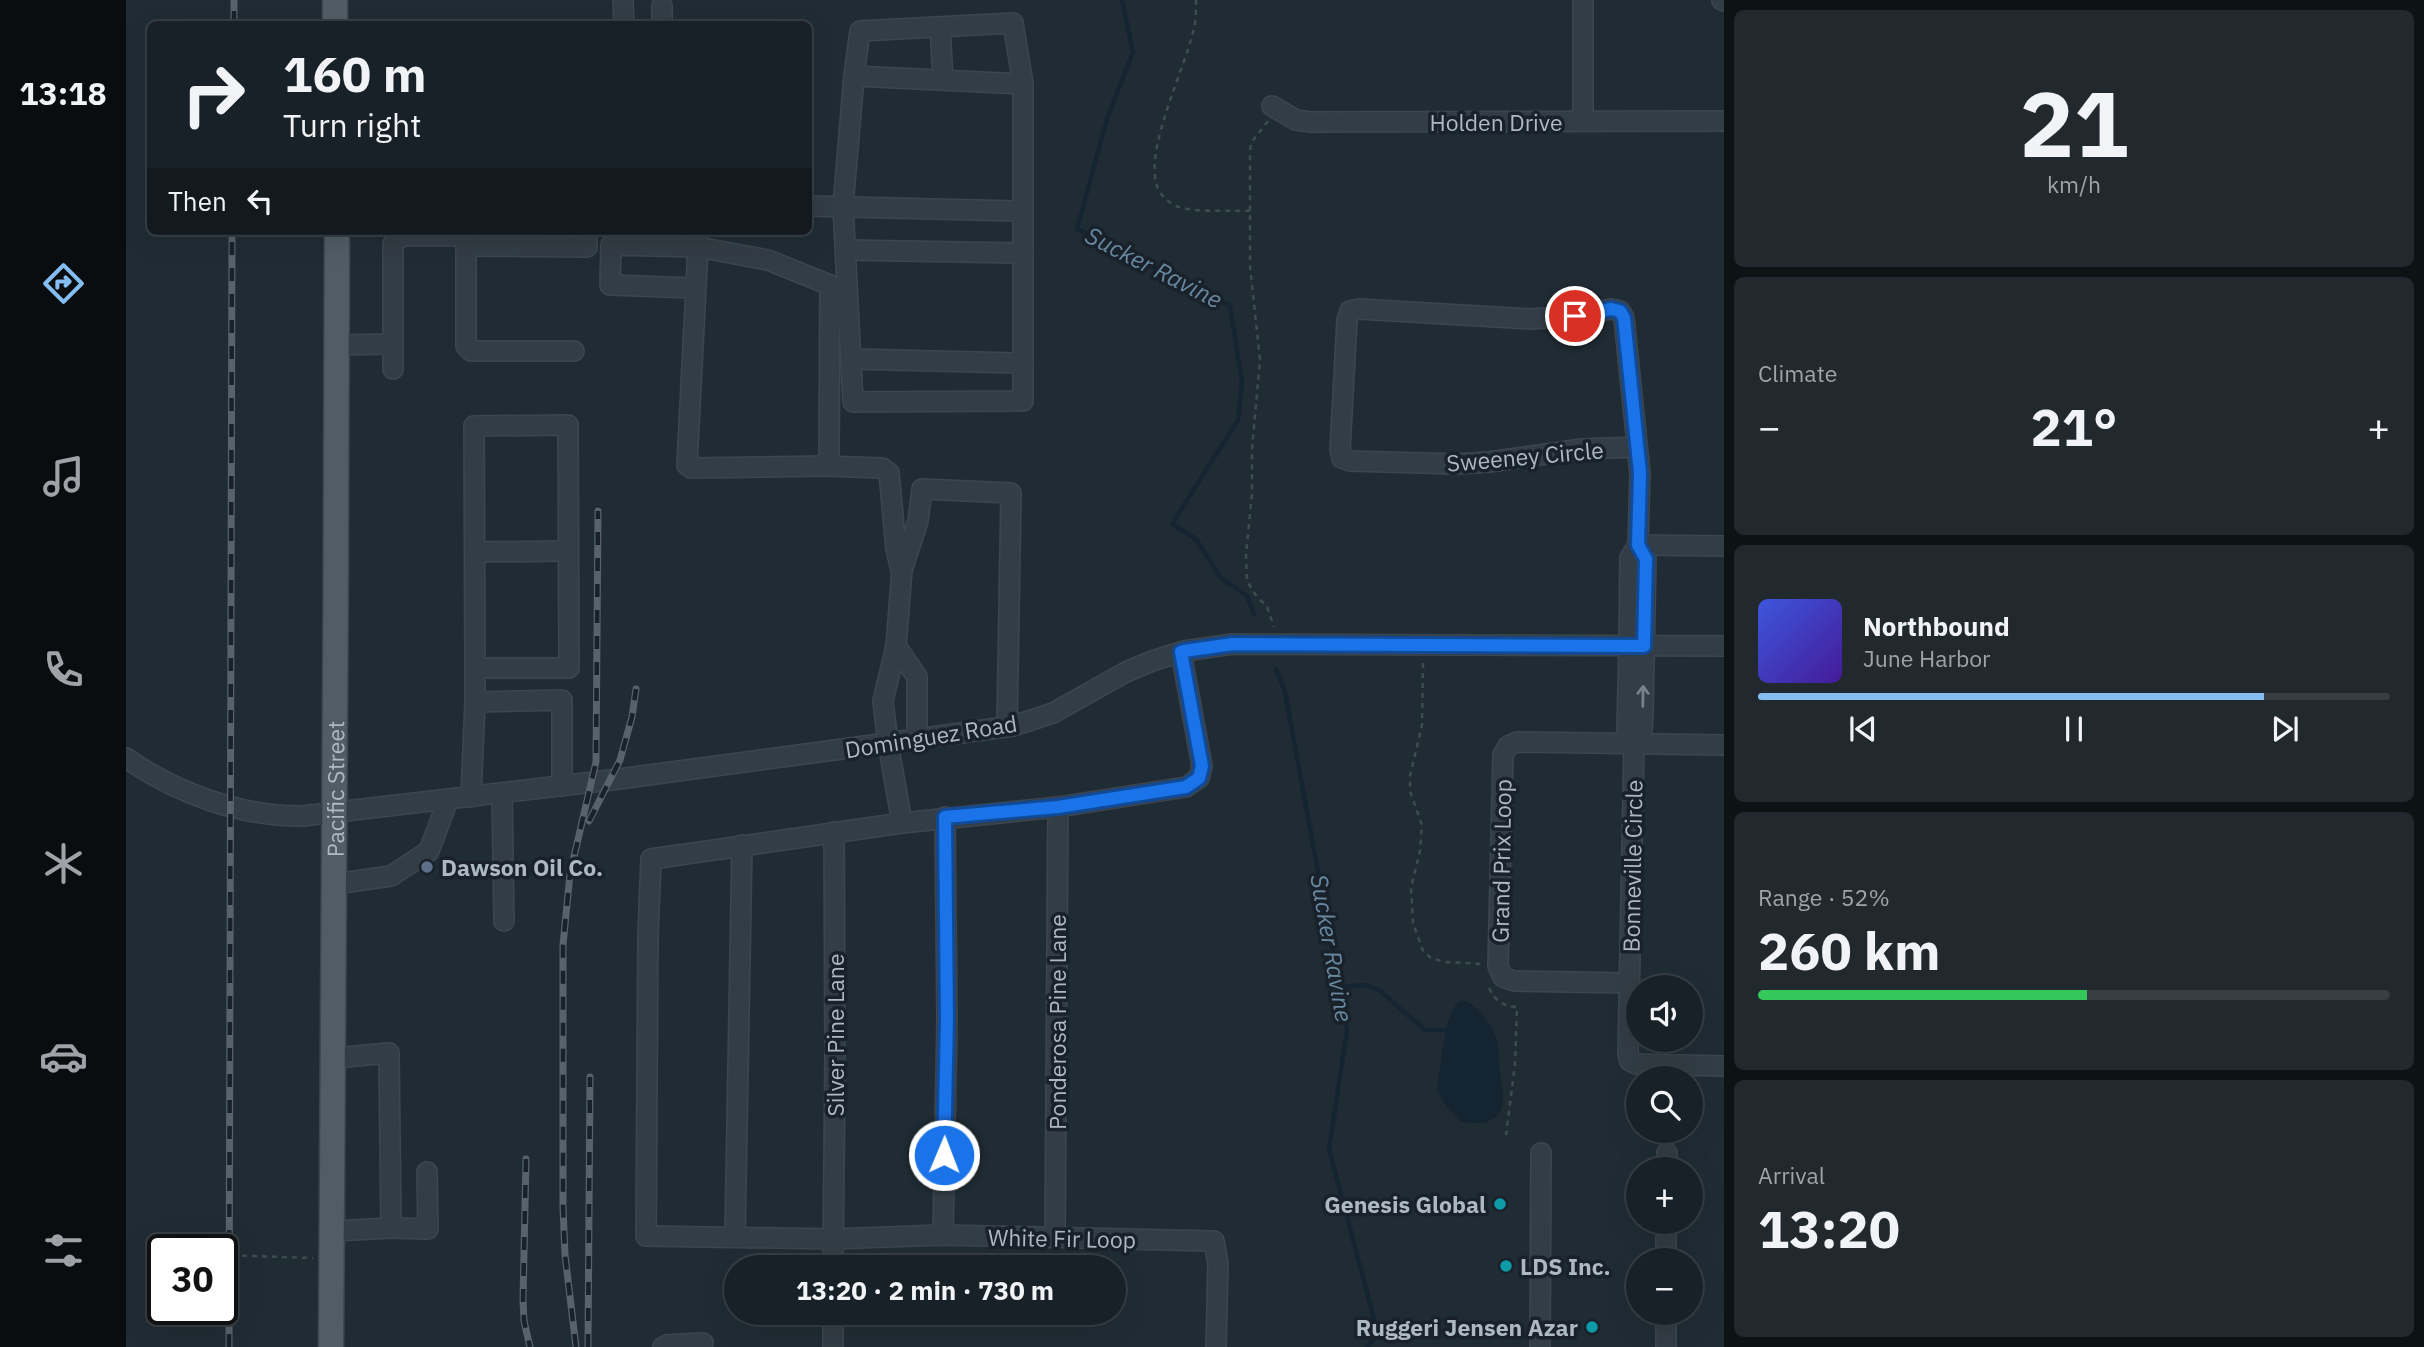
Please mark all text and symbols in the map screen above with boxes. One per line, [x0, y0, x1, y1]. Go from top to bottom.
text: 160 m [283, 42, 427, 105]
icon: right [168, 49, 259, 140]
text: 21 [2019, 64, 2129, 182]
text: 13:18 [19, 72, 107, 114]
text: Turn right [283, 104, 421, 146]
street label: Holden Drive [1429, 107, 1563, 137]
text: km/h [2047, 169, 2101, 199]
icon: left [241, 182, 279, 220]
text: Then [168, 184, 227, 218]
water label: Sucker Ravine [1080, 219, 1228, 315]
icon: directions [39, 259, 88, 308]
pin [1545, 286, 1605, 346]
icon: arrive [1556, 297, 1594, 335]
text: Climate [1758, 358, 1837, 388]
text: 21° [2031, 393, 2117, 460]
text: − [1758, 402, 1781, 451]
text: + [2367, 402, 2390, 451]
street label: Sweeney Circle [1445, 434, 1605, 478]
icon: music [39, 452, 88, 501]
text: Northbound [1863, 609, 2010, 643]
text: June Harbor [1863, 643, 1991, 673]
icon: phone [39, 645, 88, 694]
one-way arrow [1636, 684, 1650, 707]
street label: Dominguez Road [843, 708, 1019, 764]
icon: previous [1844, 710, 1882, 748]
icon: pause [2055, 710, 2093, 748]
icon: next [2266, 710, 2304, 748]
street label: Pacific Street [320, 721, 350, 857]
street label: Grand Prix Loop [1485, 779, 1517, 943]
street label: Bonneville Circle [1615, 779, 1649, 953]
icon: climate [39, 839, 88, 888]
place label: Dawson Oil Co. [441, 852, 603, 882]
marker: Dawson Oil Co. [419, 859, 435, 875]
water label: Sucker Ravine [1303, 872, 1361, 1024]
text: Range · 52% [1758, 882, 1890, 912]
street label: Ponderosa Pine Lane [1042, 914, 1072, 1130]
text: 260 km [1758, 917, 1940, 984]
street label: Silver Pine Lane [820, 953, 850, 1117]
map controls [1626, 975, 1703, 1325]
button: sound [1626, 975, 1703, 1052]
icon: car [39, 1032, 88, 1081]
button: search [1626, 1066, 1703, 1143]
position arrow [907, 1118, 981, 1192]
button: + [1626, 1157, 1703, 1234]
text: Arrival [1758, 1160, 1825, 1190]
place label: Genesis Global [1324, 1189, 1486, 1219]
text: 13:20 [1758, 1195, 1900, 1262]
marker: Genesis Global [1492, 1196, 1508, 1212]
street label: White Fir Loop [988, 1222, 1136, 1254]
icon: filters [39, 1226, 88, 1275]
speed limit sign: 30 [147, 1234, 238, 1325]
button: − [1626, 1248, 1703, 1325]
place label: LDS Inc. [1520, 1251, 1611, 1281]
marker: LDS Inc. [1498, 1258, 1514, 1274]
text: 13:20 · 2 min · 730 m [796, 1273, 1054, 1307]
place label: Ruggeri Jensen Azar [1356, 1312, 1578, 1342]
marker: Ruggeri Jensen Azar [1584, 1319, 1600, 1335]

